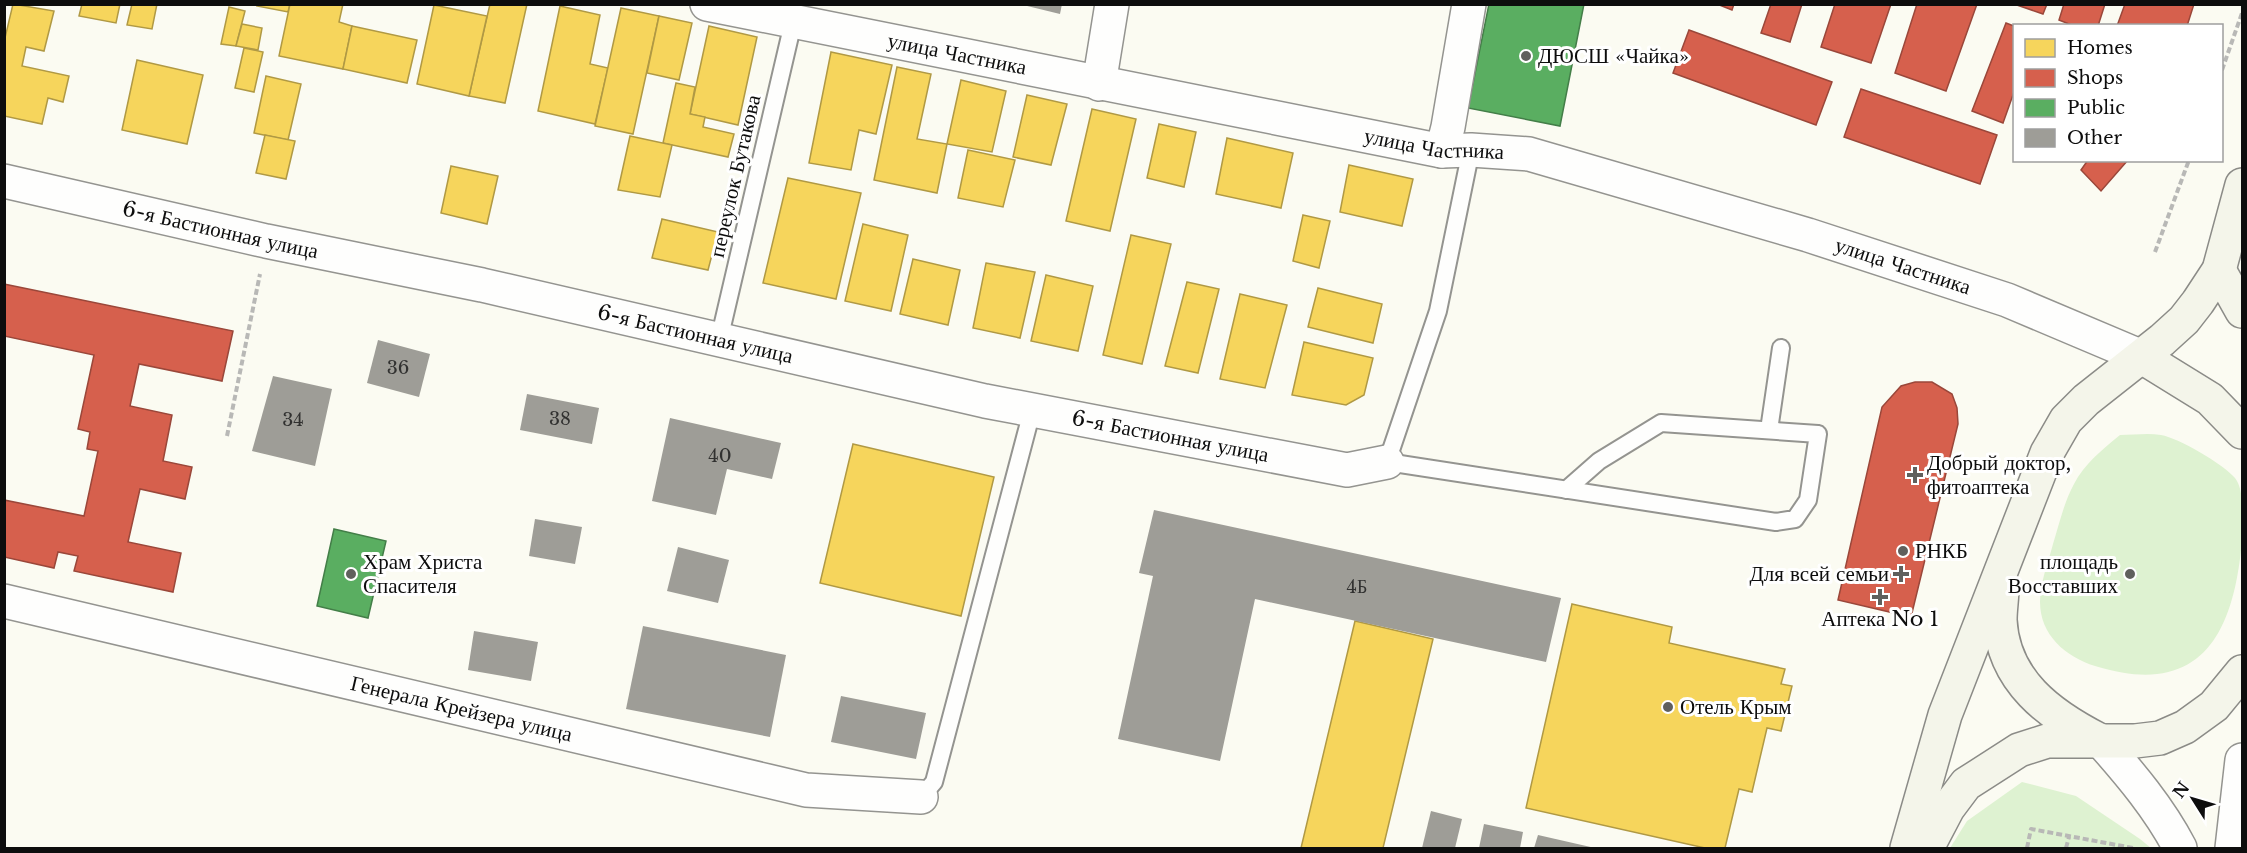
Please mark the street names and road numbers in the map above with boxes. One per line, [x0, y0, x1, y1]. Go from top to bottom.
street label: улица Частника [885, 27, 1029, 81]
street label: переулок Бутакова [704, 92, 766, 260]
street label: улица Частника [1362, 123, 1505, 165]
street label: 6-я Бастионная улица [120, 196, 321, 264]
street label: улица Частника [1832, 232, 1975, 300]
street label: 6-я Бастионная улица [595, 299, 796, 369]
street label: 6-я Бастионная улица [1070, 405, 1272, 468]
street label: Генерала Крейзера улица [348, 670, 575, 748]

